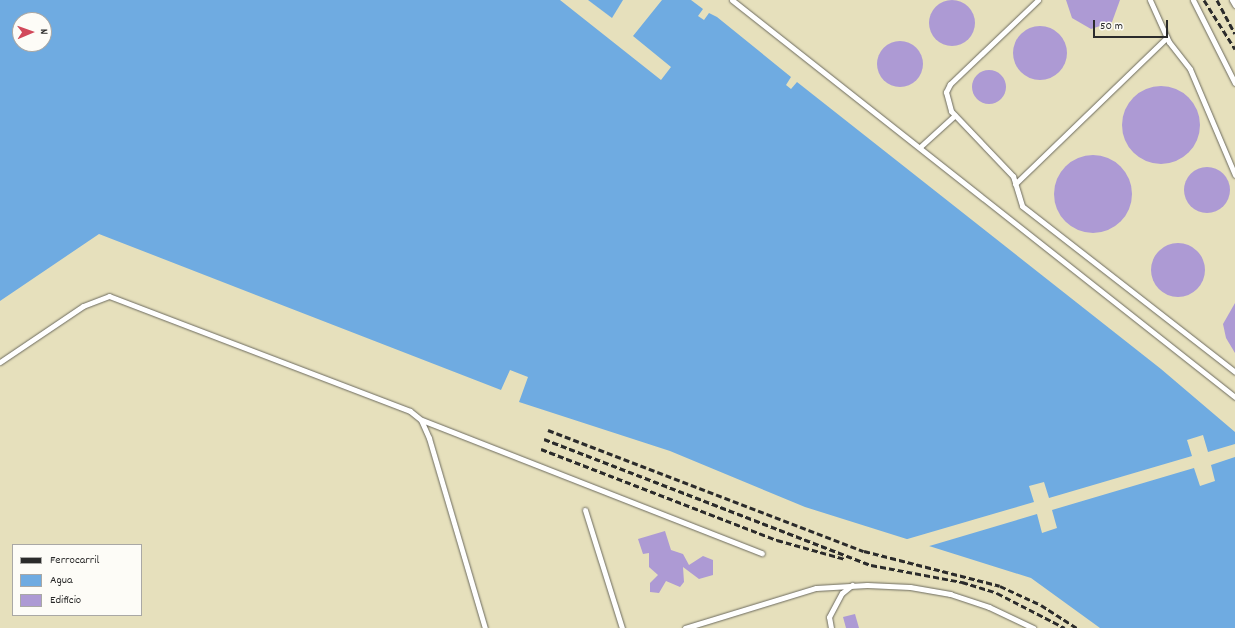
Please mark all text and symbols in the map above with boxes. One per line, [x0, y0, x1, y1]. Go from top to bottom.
north arrow [12, 12, 52, 52]
scale bar [1095, 12, 1170, 38]
text: 50 m [1100, 18, 1123, 35]
text: N [35, 29, 51, 35]
legend [12, 544, 142, 616]
text: Ferrocarril [50, 552, 99, 569]
text: Agua [50, 572, 73, 589]
text: Edificio [50, 592, 81, 609]

